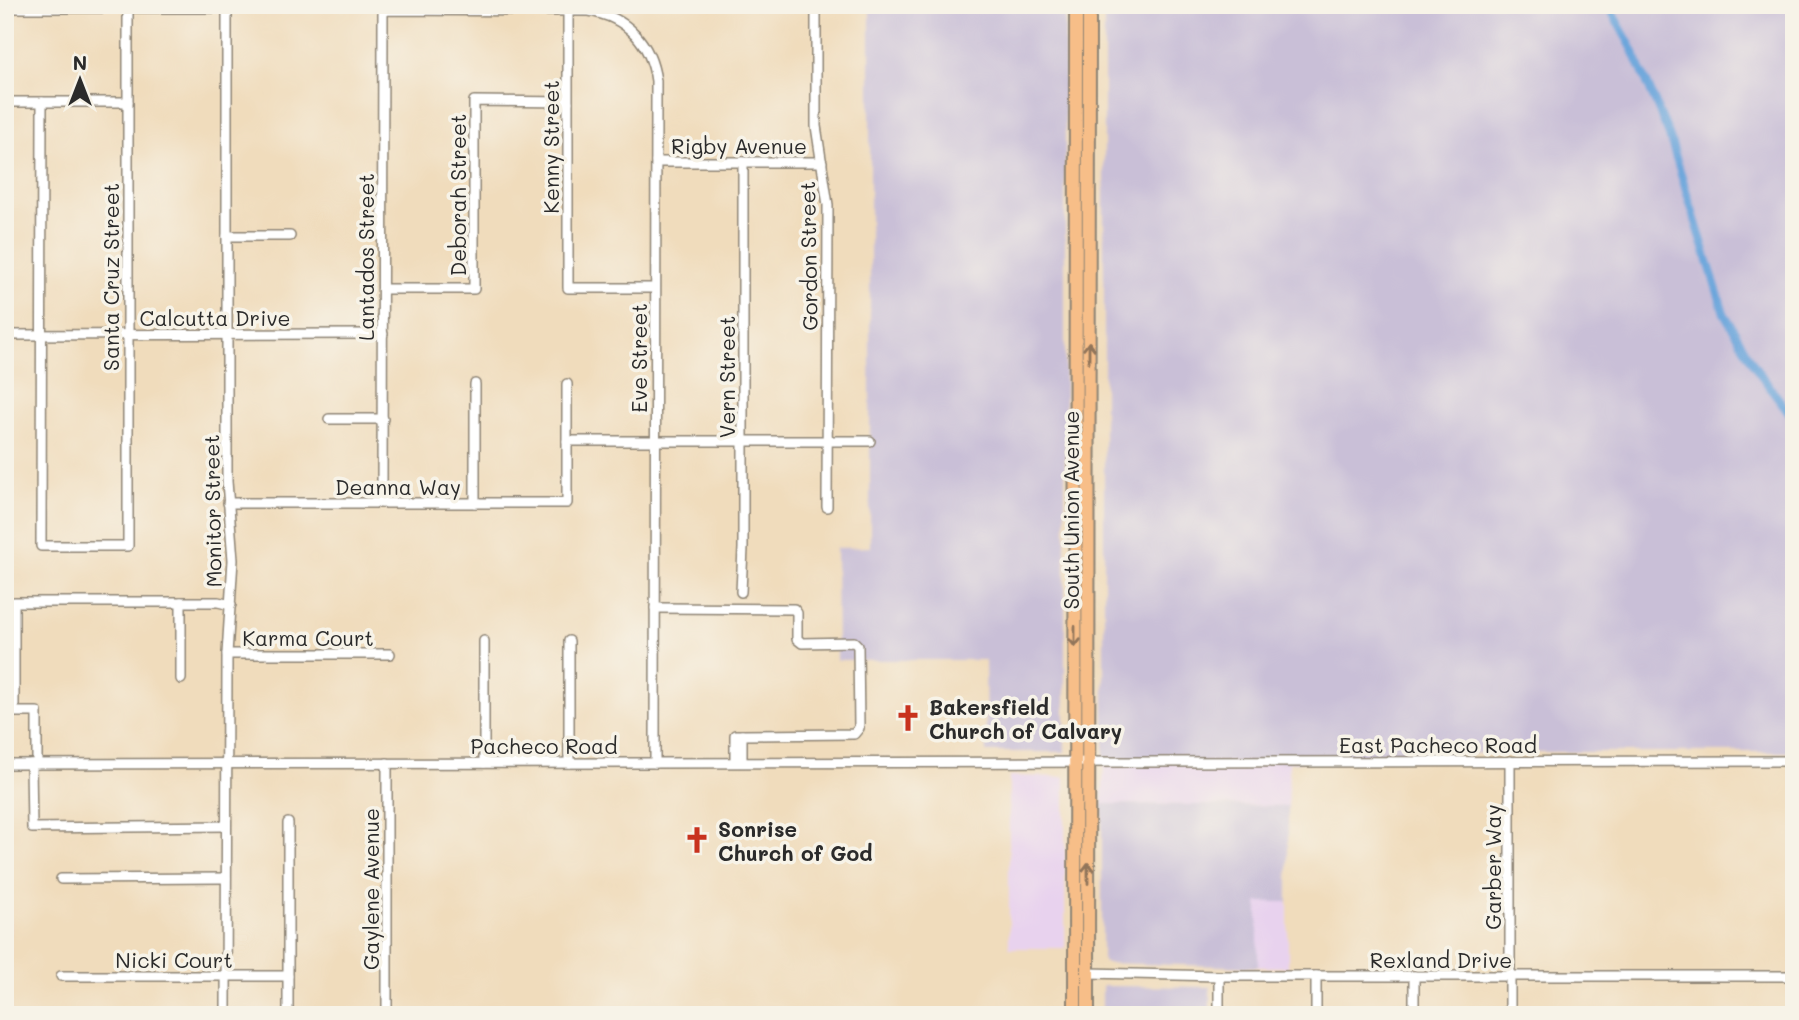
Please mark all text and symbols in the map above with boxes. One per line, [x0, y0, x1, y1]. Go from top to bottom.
north arrow [46, 46, 116, 116]
text: N [73, 50, 87, 75]
street label: Kenny Street [537, 80, 564, 214]
street label: Deborah Street [444, 114, 471, 276]
street label: Rigby Avenue [671, 132, 807, 159]
street label: Lantados Street [352, 173, 379, 341]
street label: Gordon Street [793, 181, 823, 331]
street label: Santa Cruz Street [97, 183, 124, 371]
street label: Eve Street [625, 303, 652, 413]
street label: Calcutta Drive [140, 304, 290, 331]
street label: Vern Street [713, 316, 740, 438]
one-way arrow [1082, 340, 1096, 363]
street label: South Union Avenue [1057, 410, 1084, 610]
street label: Monitor Street [197, 434, 227, 588]
street label: Deanna Way [335, 473, 461, 500]
street label: Karma Court [242, 624, 374, 651]
one-way arrow [1068, 625, 1082, 648]
place label: Bakersfield Church of Calvary [929, 693, 1122, 745]
church icon: Bakersfield Church of Calvary [893, 703, 923, 733]
street label: East Pacheco Road [1339, 731, 1537, 758]
street label: Pacheco Road [471, 732, 617, 759]
street label: Garber Way [1479, 804, 1506, 930]
street label: Gaylene Avenue [357, 808, 384, 970]
place label: Sonrise Church of God [718, 815, 873, 866]
church icon: Sonrise Church of God [682, 825, 712, 855]
one-way arrow [1081, 862, 1095, 885]
street label: Nicki Court [115, 946, 233, 973]
street label: Rexland Drive [1370, 946, 1512, 973]

